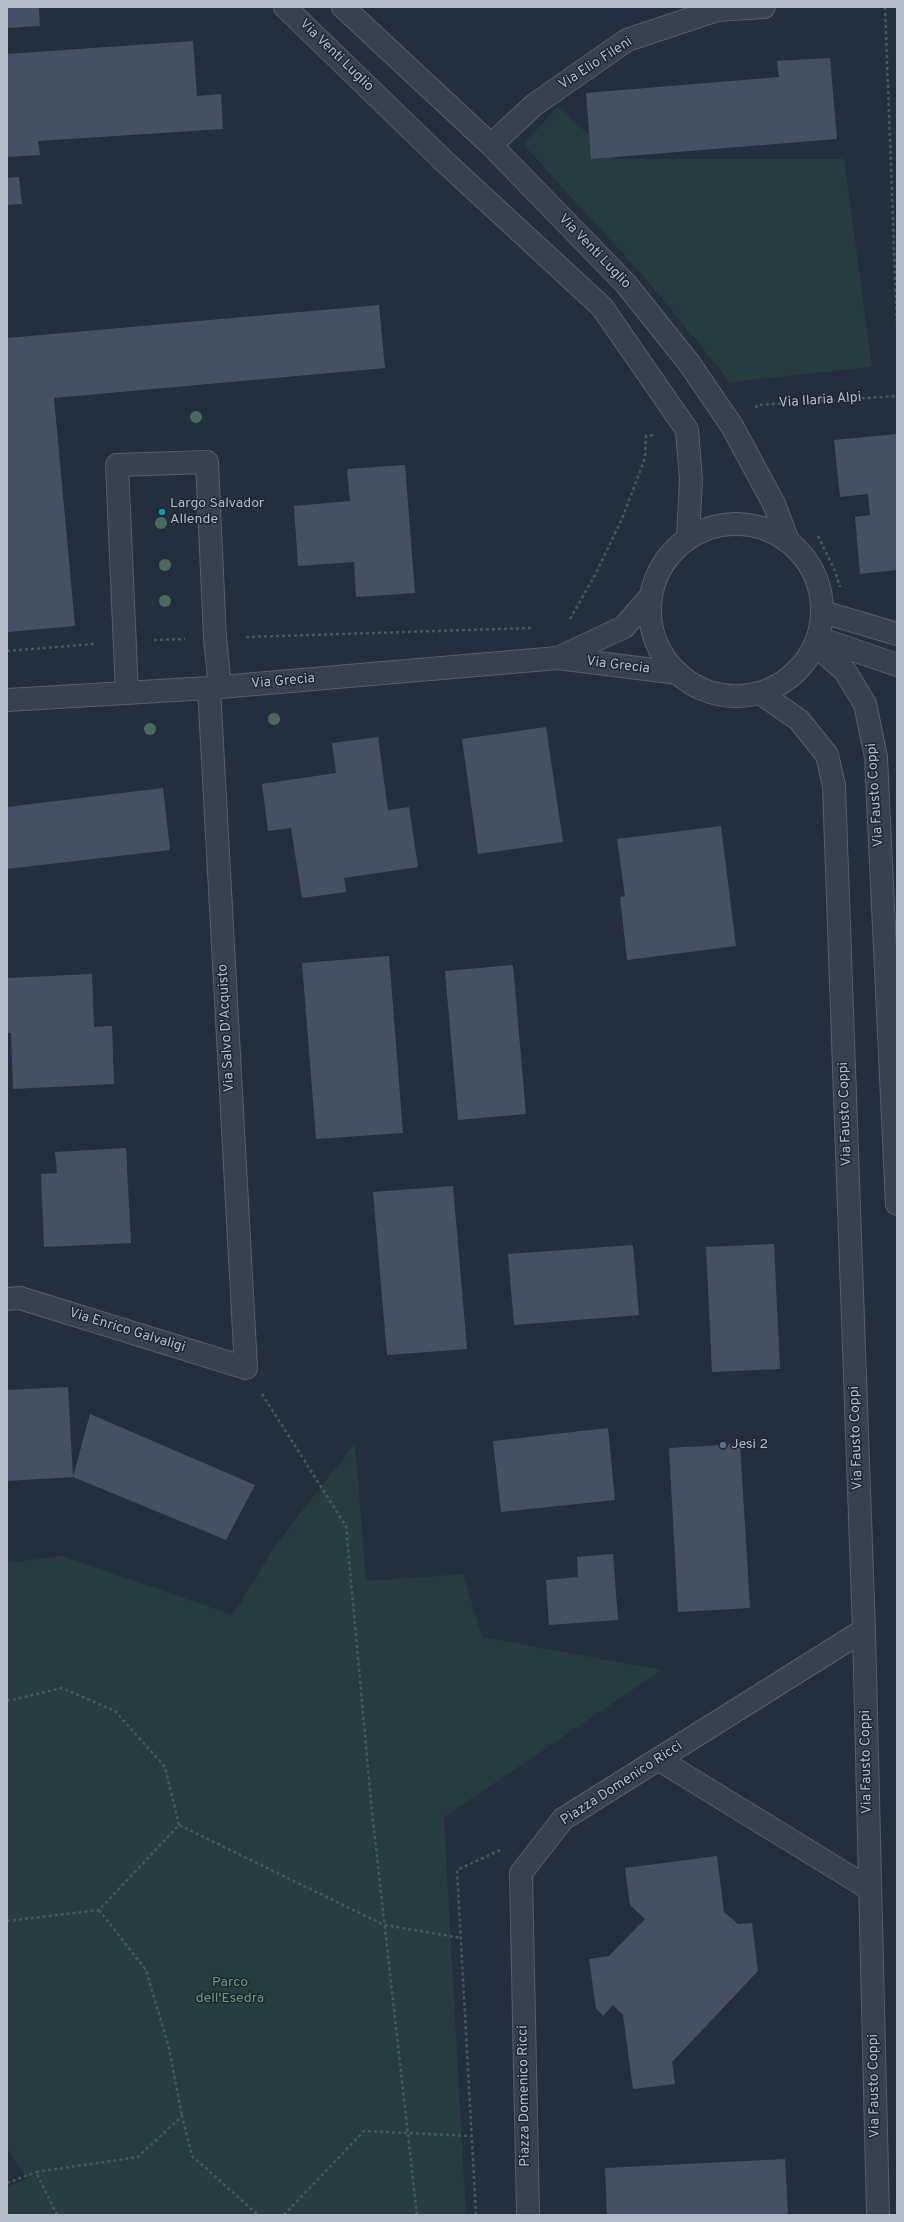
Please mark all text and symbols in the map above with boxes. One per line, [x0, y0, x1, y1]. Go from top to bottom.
street label: Via Venti Luglio [295, 16, 377, 96]
street label: Via Elio Fileni [556, 34, 636, 94]
street label: Via Venti Luglio [554, 211, 634, 293]
street label: Via Ilaria Alpi [778, 390, 862, 412]
place label: Largo Salvador Allende [170, 496, 264, 528]
marker: Largo Salvador Allende [157, 507, 167, 517]
street label: Via Grecia [585, 654, 651, 678]
street label: Via Grecia [251, 671, 315, 693]
street label: Via Fausto Coppi [864, 742, 888, 848]
street label: Via Salvo D'Acquisto [215, 963, 239, 1093]
street label: Via Fausto Coppi [836, 1062, 856, 1166]
street label: Via Enrico Galvaligi [67, 1305, 187, 1357]
street label: Via Fausto Coppi [847, 1386, 867, 1490]
place label: Jesi 2 [731, 1437, 768, 1453]
marker: Jesi 2 [718, 1440, 728, 1450]
street label: Via Fausto Coppi [858, 1710, 876, 1814]
street label: Piazza Domenico Ricci [558, 1738, 686, 1830]
park label: Parco dell'Esedra [196, 1975, 264, 2008]
street label: Piazza Domenico Ricci [515, 2025, 535, 2167]
street label: Via Fausto Coppi [866, 2034, 884, 2138]

